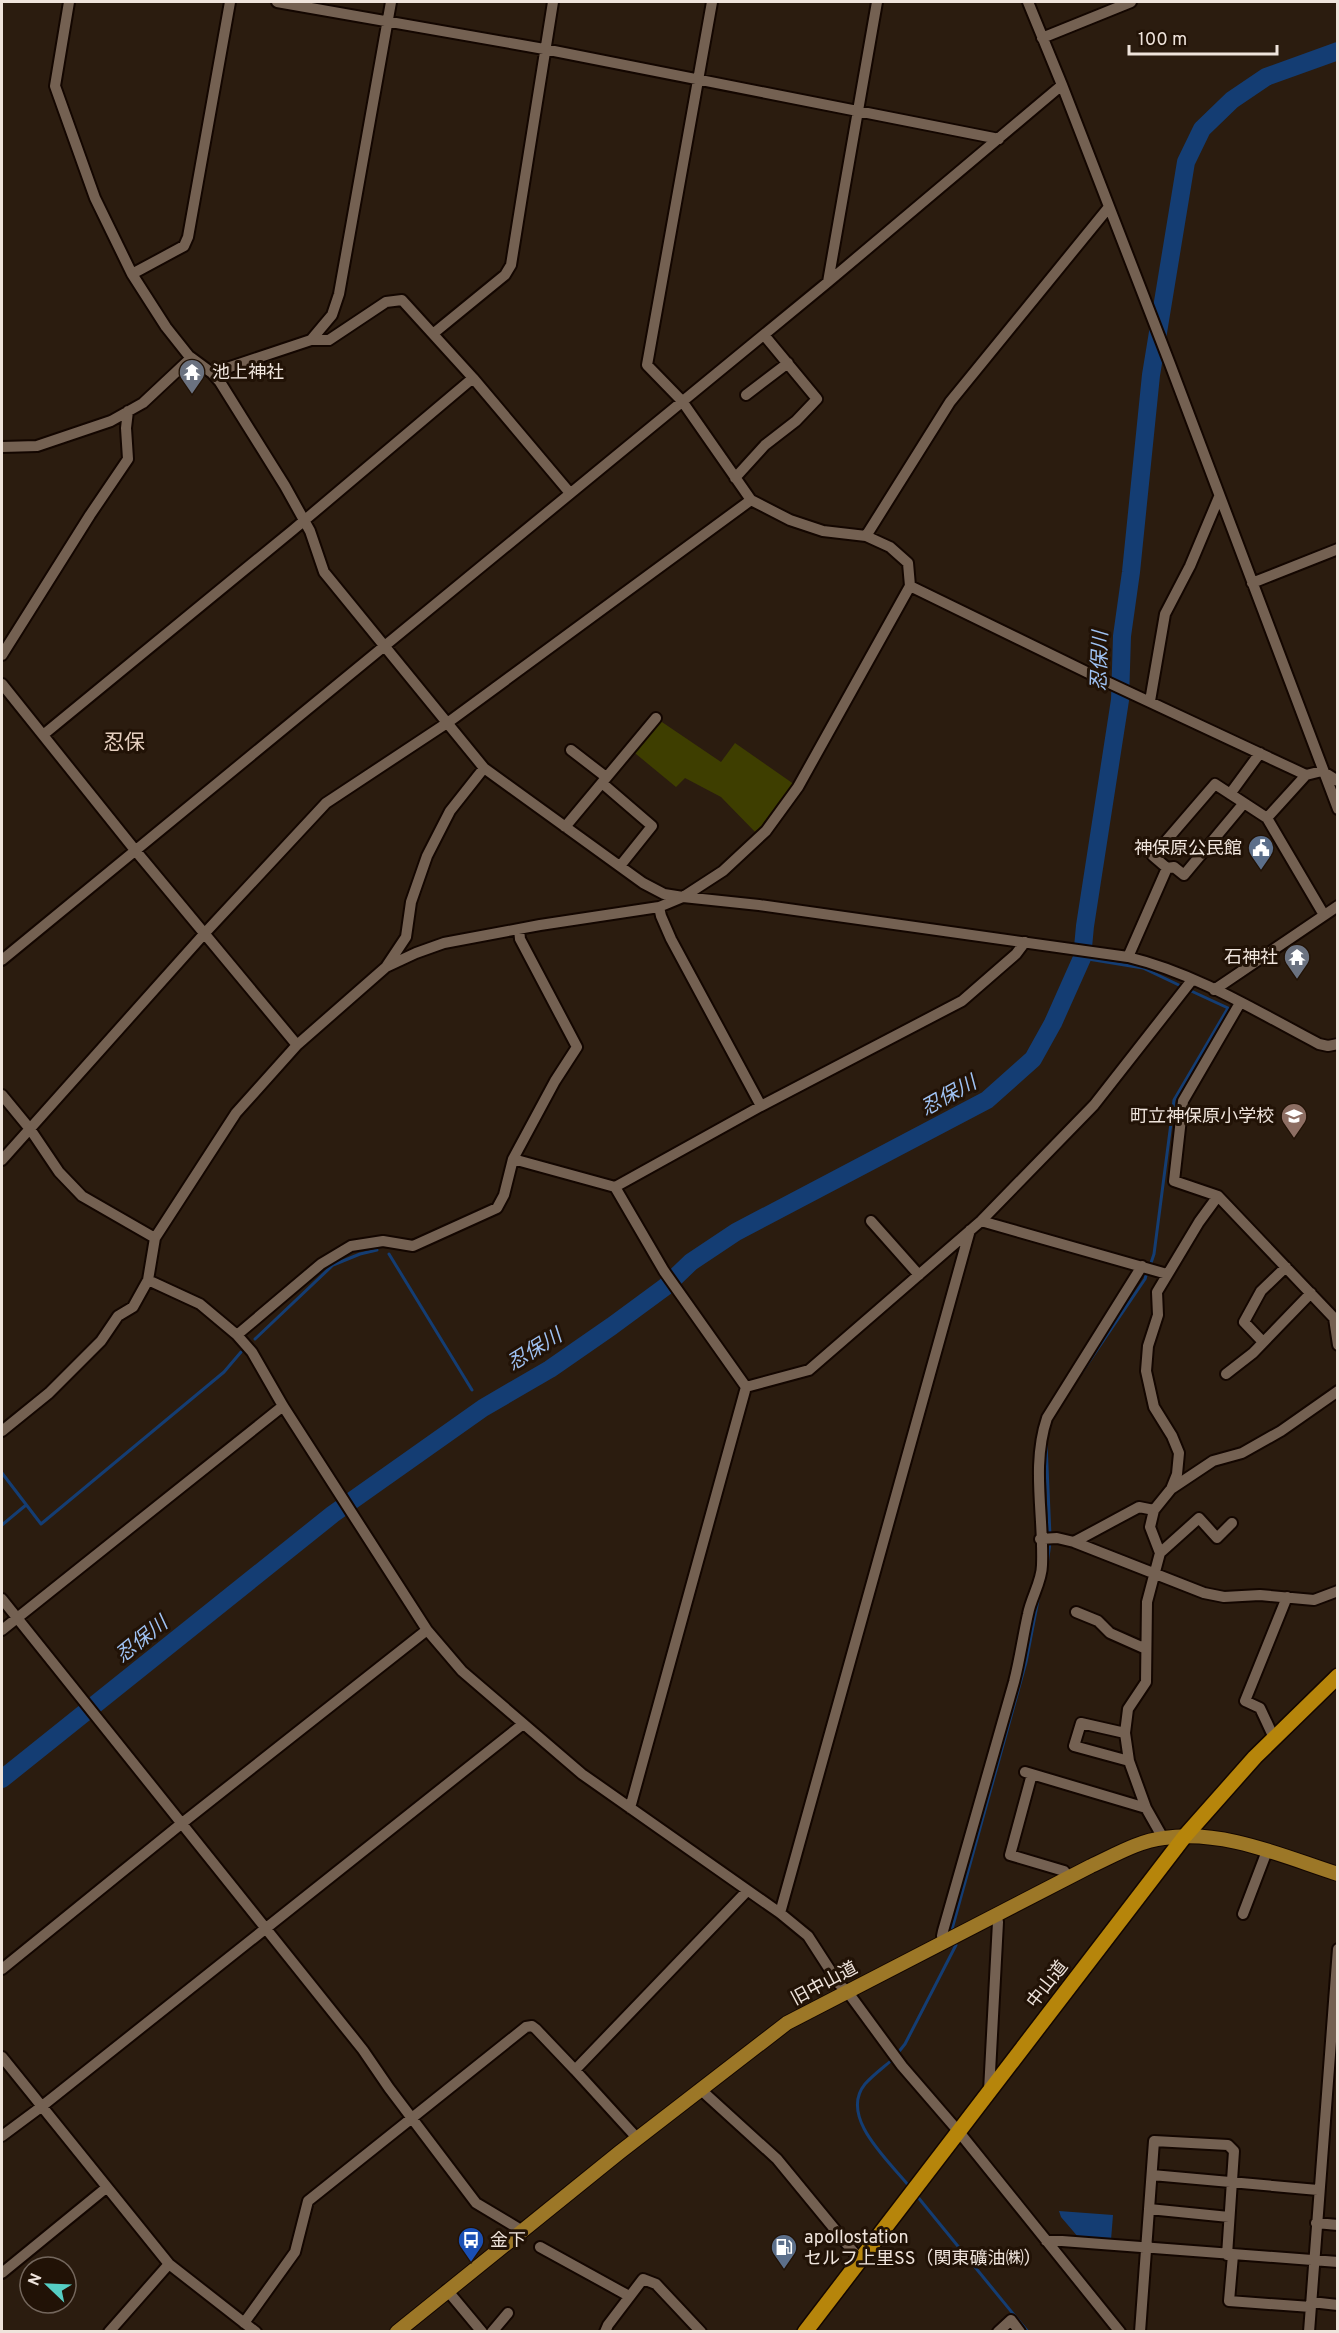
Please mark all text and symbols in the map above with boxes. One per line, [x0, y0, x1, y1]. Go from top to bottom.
scale bar [1129, 18, 1278, 56]
text: 100 m [1138, 29, 1187, 52]
temple icon: 池上神社 [177, 357, 207, 395]
place label: 池上神社 [212, 362, 284, 385]
water label: 忍保川 [1087, 629, 1115, 692]
district label: 忍保 [103, 730, 145, 757]
public building icon: 神保原公民館 [1246, 833, 1276, 871]
place label: 神保原公民館 [1134, 838, 1242, 861]
temple icon: 石神社 [1282, 942, 1312, 980]
place label: 石神社 [1224, 947, 1278, 970]
water label: 忍保川 [916, 1070, 983, 1123]
school or university icon: 町立神保原小学校 [1279, 1101, 1309, 1139]
place label: 町立神保原小学校 [1130, 1106, 1274, 1129]
water label: 忍保川 [503, 1323, 569, 1378]
water label: 忍保川 [111, 1610, 175, 1670]
street label: 旧中山道 [788, 1957, 862, 2011]
street label: 中山道 [1022, 1957, 1074, 2013]
bus stop icon: 金下 [456, 2225, 486, 2263]
place label: apollostation セルフ上里SS（関東礦油㈱） [804, 2227, 1042, 2271]
place label: 金下 [490, 2230, 526, 2253]
fuel station icon: apollostation セルフ上里SS（関東礦油㈱） [769, 2232, 799, 2270]
north arrow [18, 2255, 78, 2315]
text: N [25, 2271, 47, 2289]

